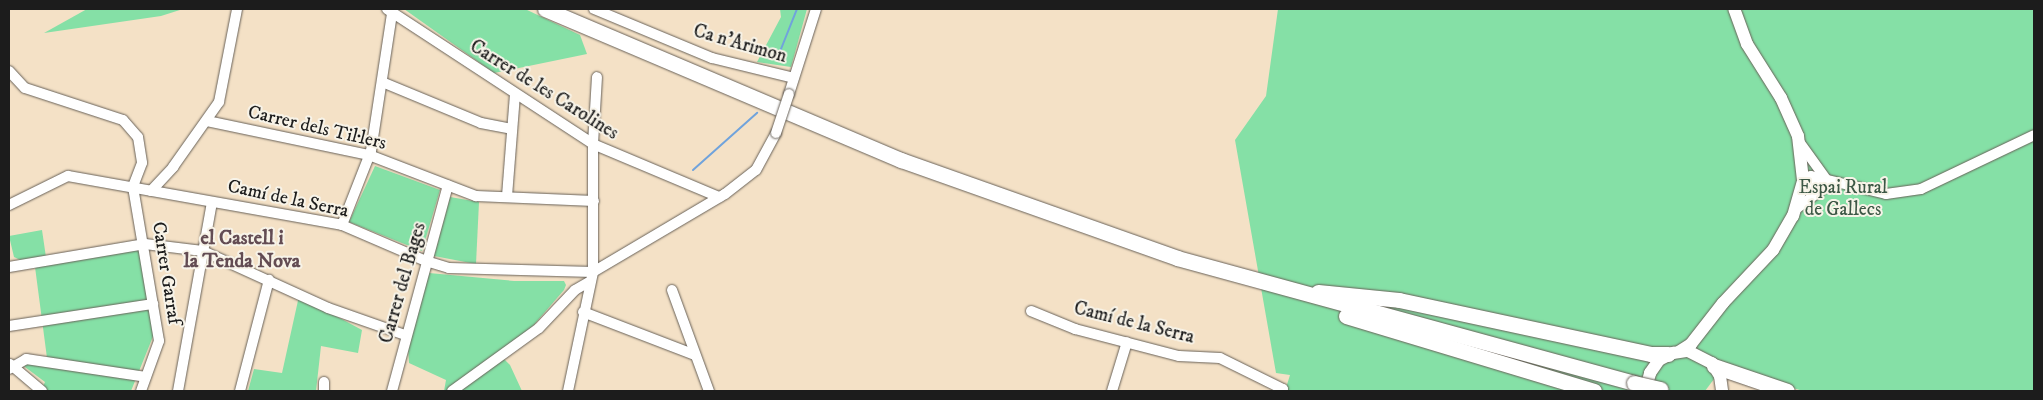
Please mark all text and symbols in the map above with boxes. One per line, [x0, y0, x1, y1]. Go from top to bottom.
street label: Ca n'Arimon [691, 20, 789, 68]
street label: Carrer de les Carolines [466, 35, 622, 145]
street label: Carrer dels Til·lers [245, 101, 389, 155]
street label: Camí de la Serra [225, 175, 351, 223]
park label: Espai Rural de Gallecs [1798, 177, 1888, 221]
street label: Carrer Garraf [147, 220, 185, 326]
street label: Carrer del Bages [375, 220, 431, 346]
district label: el Castell i la Tenda Nova [184, 227, 300, 274]
street label: Camí de la Serra [1071, 297, 1197, 349]

